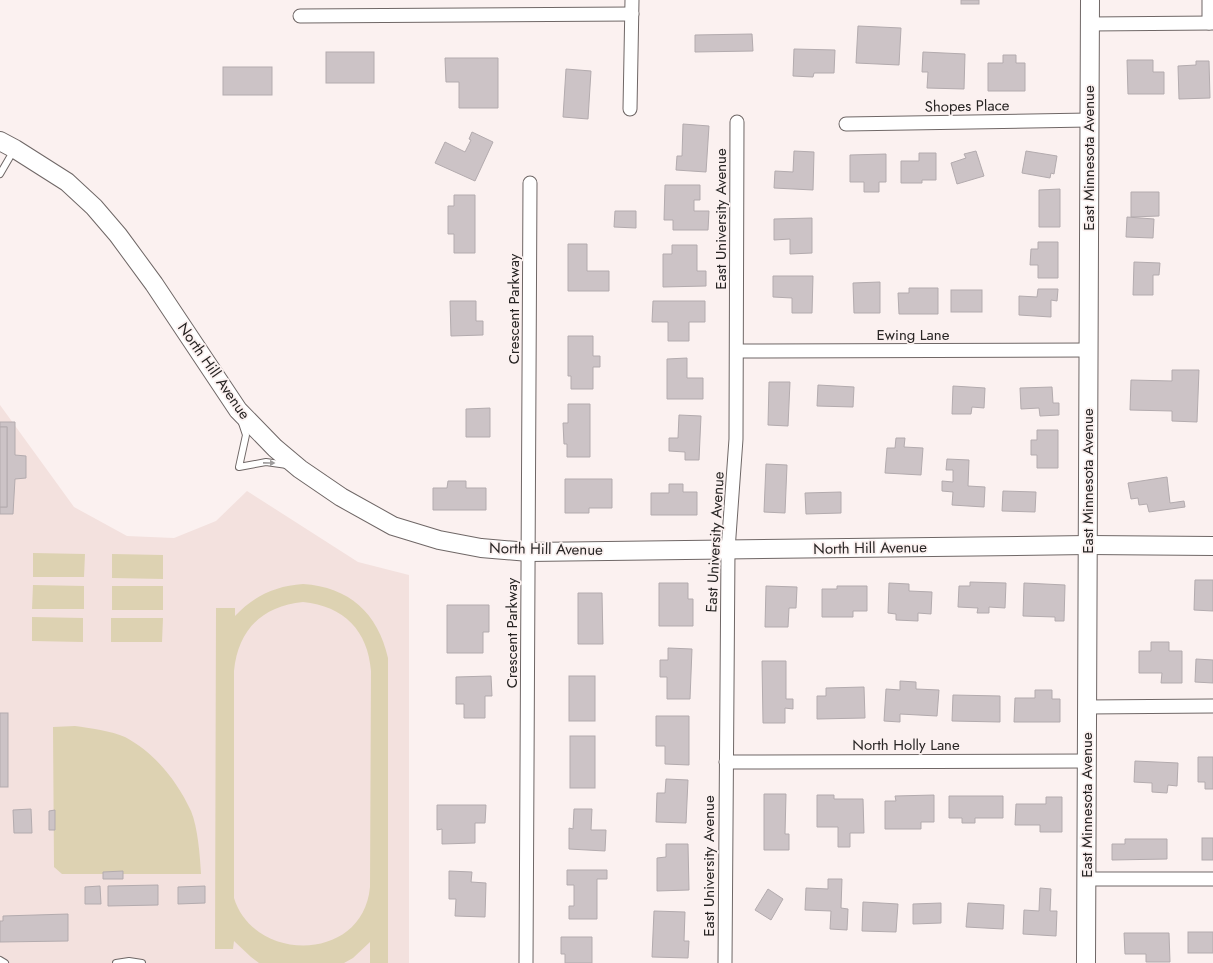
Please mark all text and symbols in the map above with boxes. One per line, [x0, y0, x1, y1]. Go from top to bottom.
street label: East Minnesota Avenue [1078, 85, 1100, 231]
street label: Shopes Place [924, 94, 1010, 118]
street label: East University Avenue [710, 148, 732, 290]
street label: Crescent Parkway [503, 253, 525, 364]
street label: North Hill Avenue [172, 318, 256, 424]
street label: Ewing Lane [877, 324, 950, 346]
street label: East Minnesota Avenue [1077, 408, 1099, 554]
one-way arrow [263, 460, 276, 466]
street label: East University Avenue [700, 471, 730, 613]
street label: North Hill Avenue [813, 536, 927, 560]
street label: North Hill Avenue [489, 537, 603, 561]
street label: Crescent Parkway [501, 577, 523, 688]
street label: East Minnesota Avenue [1076, 732, 1098, 878]
street label: North Holly Lane [852, 734, 960, 756]
street label: East University Avenue [698, 795, 720, 937]

